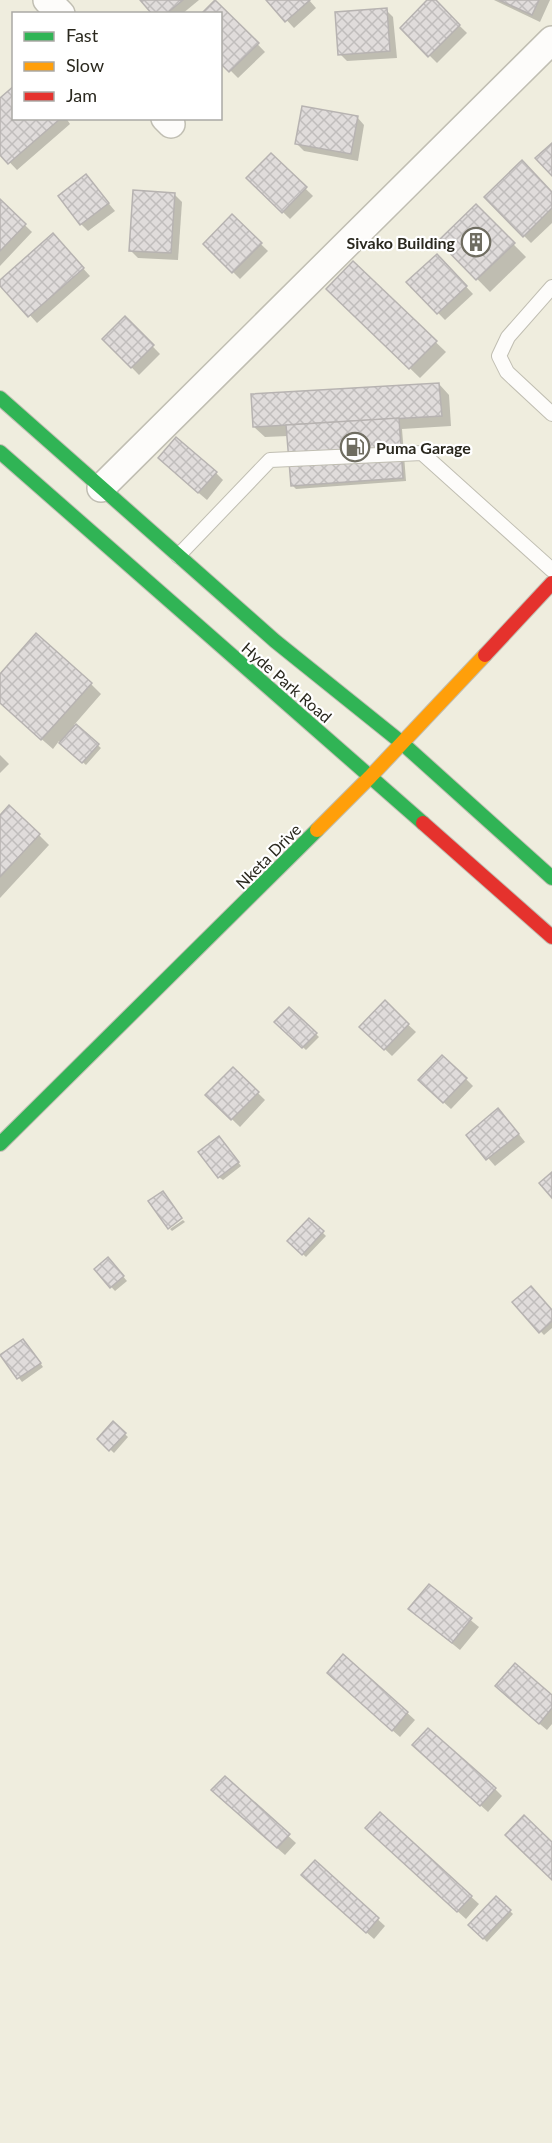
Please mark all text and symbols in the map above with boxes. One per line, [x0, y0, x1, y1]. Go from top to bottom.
legend [12, 12, 222, 120]
text: Fast [66, 24, 99, 46]
text: Slow [66, 54, 104, 76]
text: Jam [66, 84, 97, 106]
building icon: Sivako Building [460, 226, 492, 258]
place label: Sivako Building [347, 233, 456, 252]
fuel station icon: Puma Garage [339, 431, 371, 463]
place label: Puma Garage [376, 438, 471, 457]
street label: Hyde Park Road [238, 638, 336, 726]
street label: Nketa Drive [232, 820, 304, 892]

